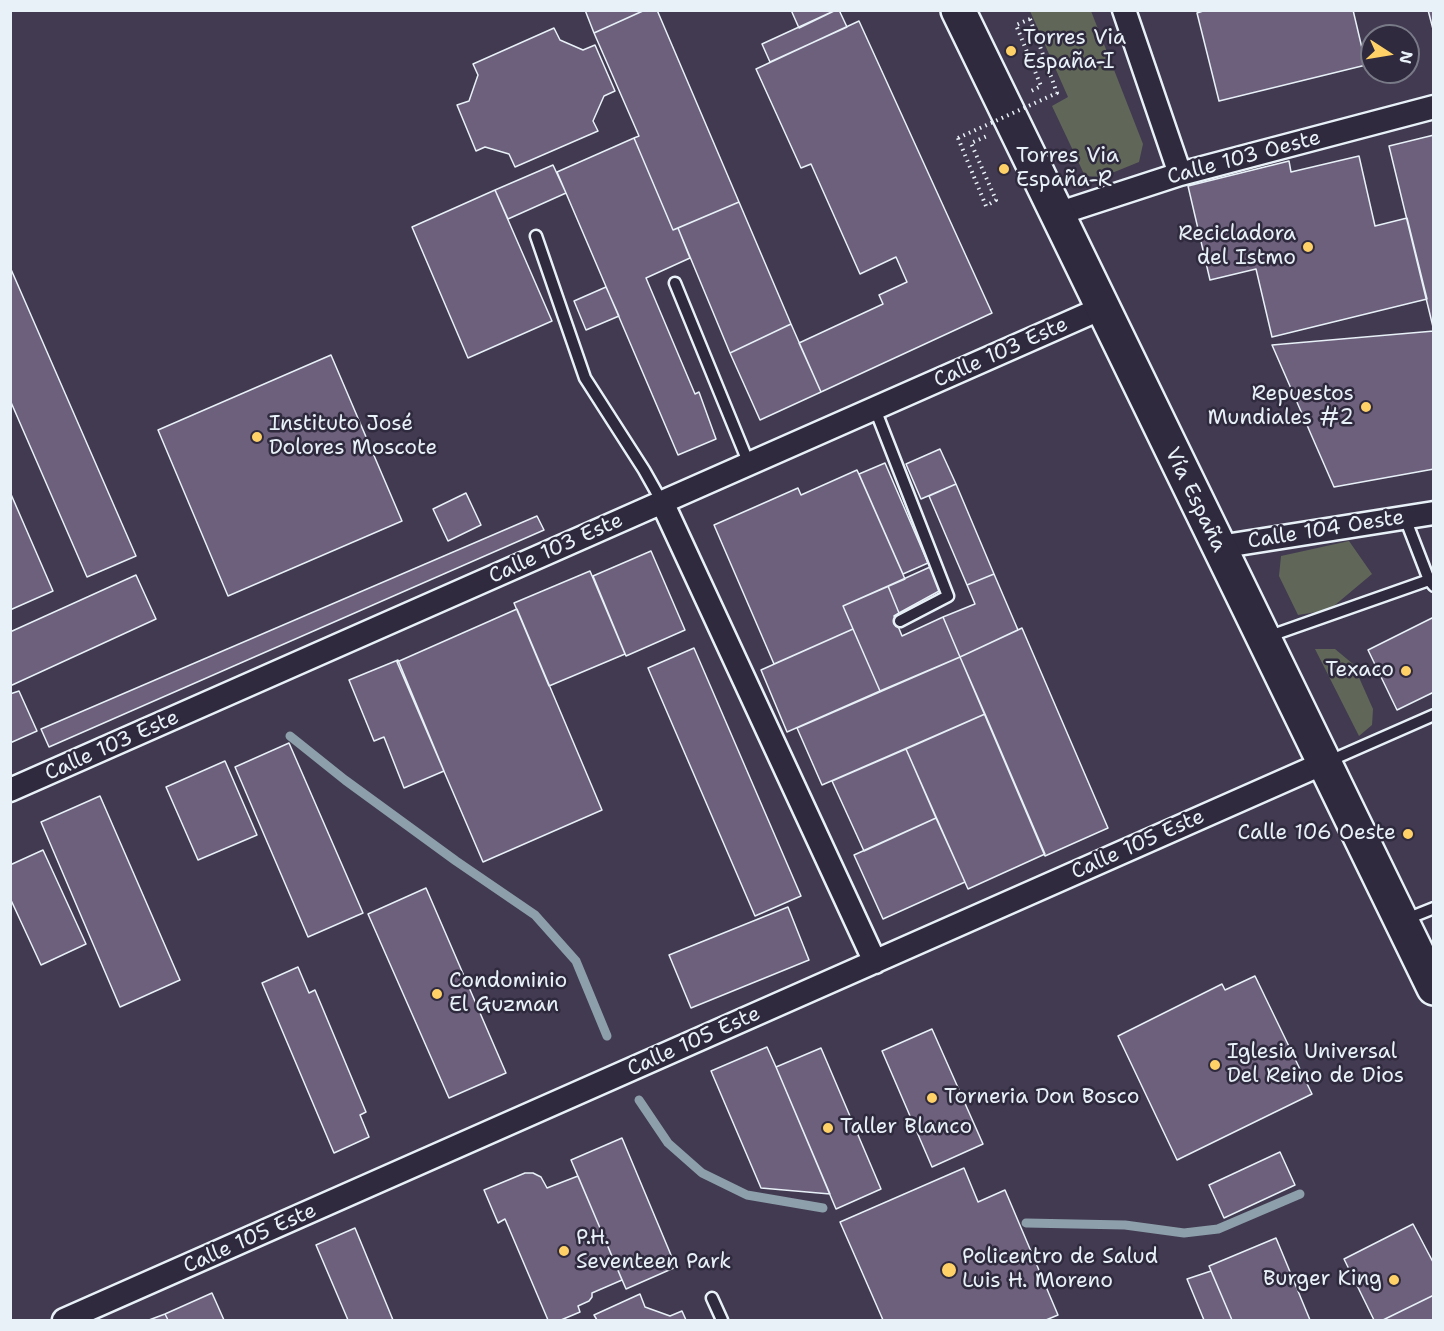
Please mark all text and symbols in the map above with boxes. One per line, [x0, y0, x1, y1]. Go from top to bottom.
north arrow [1360, 24, 1420, 84]
place label: Torres Via España-I [1023, 26, 1126, 76]
marker: Torres Via España-I [1004, 44, 1018, 58]
text: N [1395, 49, 1418, 66]
street label: Calle 103 Oeste [1164, 125, 1324, 191]
place label: Torres Via España-R [1016, 144, 1119, 194]
marker: Torres Via España-R [997, 162, 1011, 176]
place label: Recicladora del Istmo [1178, 222, 1296, 272]
marker: Recicladora del Istmo [1301, 240, 1315, 254]
street label: Calle 103 Este [930, 312, 1072, 394]
place label: Repuestos Mundiales #2 [1207, 382, 1354, 432]
marker: Repuestos Mundiales #2 [1359, 400, 1373, 414]
place label: Instituto José Dolores Moscote [269, 412, 437, 462]
marker: Instituto José Dolores Moscote [250, 430, 264, 444]
street label: Vía España [1159, 444, 1231, 556]
street label: Calle 104 Oeste [1246, 505, 1406, 555]
street label: Calle 103 Este [485, 508, 627, 590]
place label: Texaco [1325, 658, 1394, 684]
marker: Texaco [1399, 664, 1413, 678]
street label: Calle 103 Este [41, 705, 183, 787]
street label: Calle 105 Este [1068, 804, 1208, 886]
place label: Calle 106 Oeste [1237, 821, 1396, 847]
marker: Calle 106 Oeste [1401, 827, 1415, 841]
place label: Condominio El Guzman [449, 969, 567, 1019]
marker: Condominio El Guzman [430, 987, 444, 1001]
street label: Calle 105 Este [624, 1001, 764, 1083]
place label: Iglesia Universal Del Reino de Dios [1227, 1040, 1404, 1090]
marker: Iglesia Universal Del Reino de Dios [1208, 1058, 1222, 1072]
place label: Torneria Don Bosco [944, 1085, 1139, 1111]
marker: Torneria Don Bosco [925, 1091, 939, 1105]
place label: Taller Blanco [840, 1115, 972, 1141]
marker: Taller Blanco [821, 1121, 835, 1135]
street label: Calle 105 Este [180, 1198, 320, 1280]
place label: P.H. Seventeen Park [576, 1226, 731, 1276]
marker: P.H. Seventeen Park [557, 1244, 571, 1258]
place label: Policentro de Salud Luis H. Moreno [962, 1245, 1158, 1295]
marker: Policentro de Salud Luis H. Moreno [940, 1261, 958, 1279]
place label: Burger King [1263, 1267, 1382, 1293]
marker: Burger King [1387, 1273, 1401, 1287]

